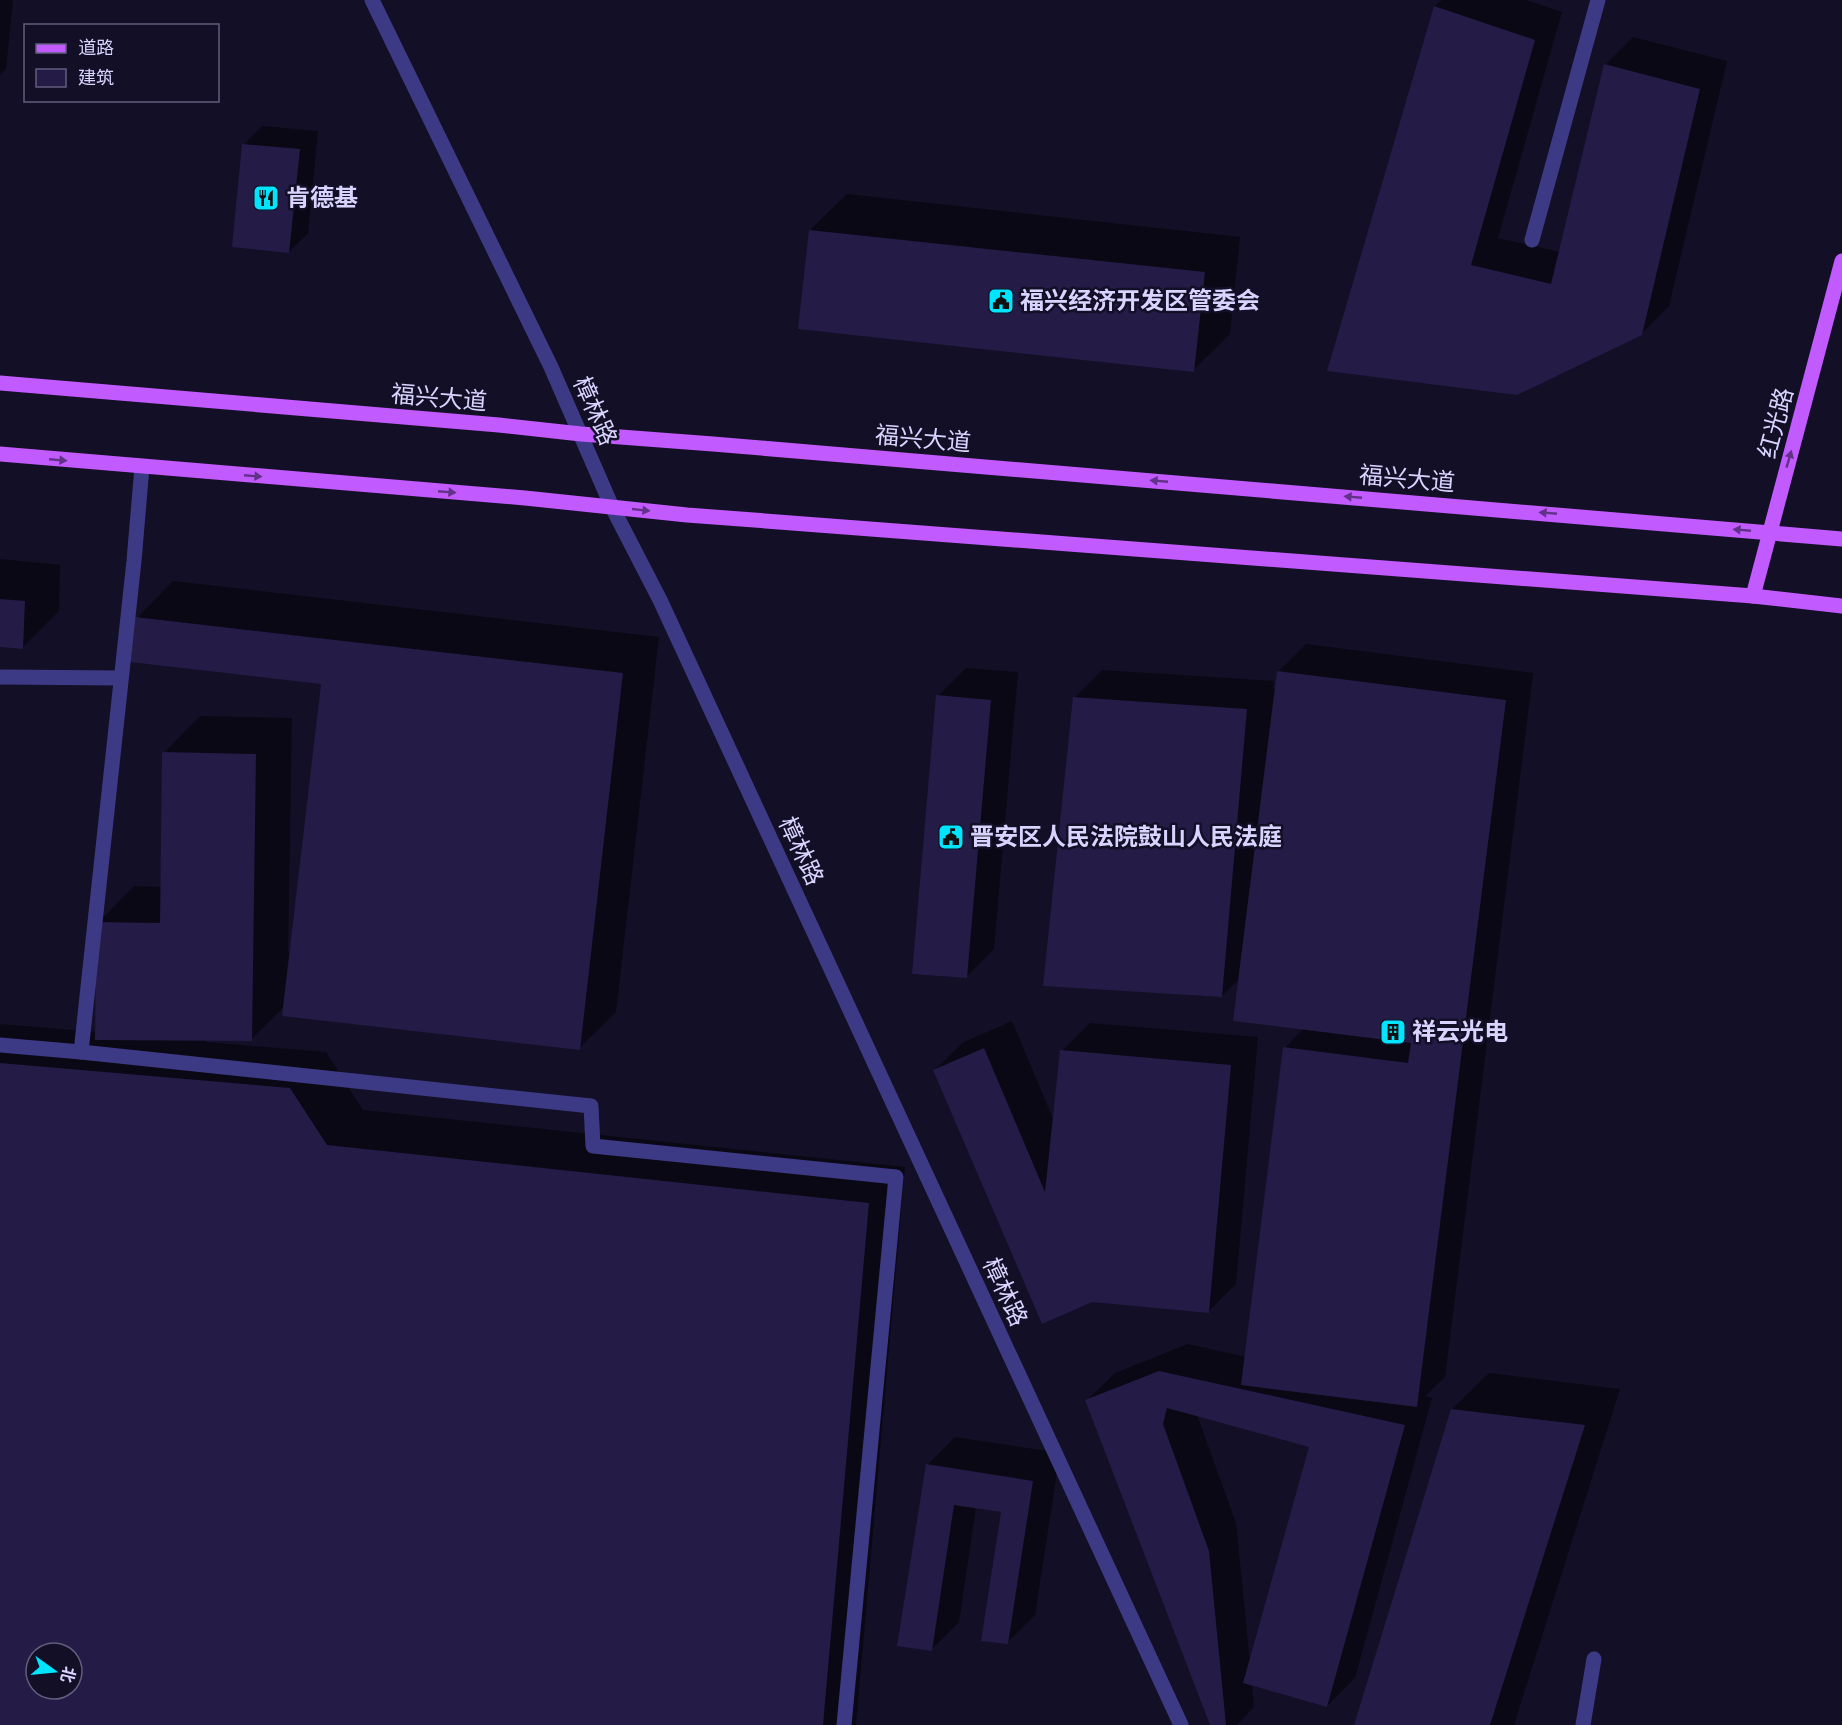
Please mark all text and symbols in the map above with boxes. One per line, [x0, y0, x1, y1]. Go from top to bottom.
legend [24, 24, 219, 102]
text: 道路 [78, 38, 114, 58]
text: 建筑 [78, 68, 114, 88]
restaurant icon: 肯德基 [251, 183, 281, 213]
place label: 肯德基 [286, 185, 358, 211]
public building icon: 福兴经济开发区管委会 [986, 286, 1016, 316]
place label: 福兴经济开发区管委会 [1020, 288, 1260, 314]
street label: 樟林路 [568, 373, 622, 449]
street label: 福兴大道 [390, 381, 488, 415]
street label: 红光路 [1754, 385, 1798, 461]
street label: 福兴大道 [874, 422, 972, 456]
one-way arrow [1785, 450, 1795, 468]
one-way arrow [49, 455, 68, 465]
street label: 福兴大道 [1358, 462, 1456, 496]
one-way arrow [243, 472, 262, 481]
one-way arrow [1149, 476, 1168, 486]
one-way arrow [437, 487, 456, 497]
one-way arrow [1344, 492, 1363, 502]
one-way arrow [632, 505, 651, 515]
one-way arrow [1538, 509, 1557, 518]
one-way arrow [1732, 525, 1751, 535]
street label: 樟林路 [774, 813, 828, 889]
public building icon: 晋安区人民法院鼓山人民法庭 [936, 822, 966, 852]
place label: 晋安区人民法院鼓山人民法庭 [970, 824, 1282, 850]
building icon: 祥云光电 [1378, 1017, 1408, 1047]
place label: 祥云光电 [1412, 1019, 1508, 1045]
street label: 樟林路 [978, 1254, 1032, 1330]
north arrow [24, 1641, 84, 1701]
text: 北 [58, 1665, 78, 1685]

